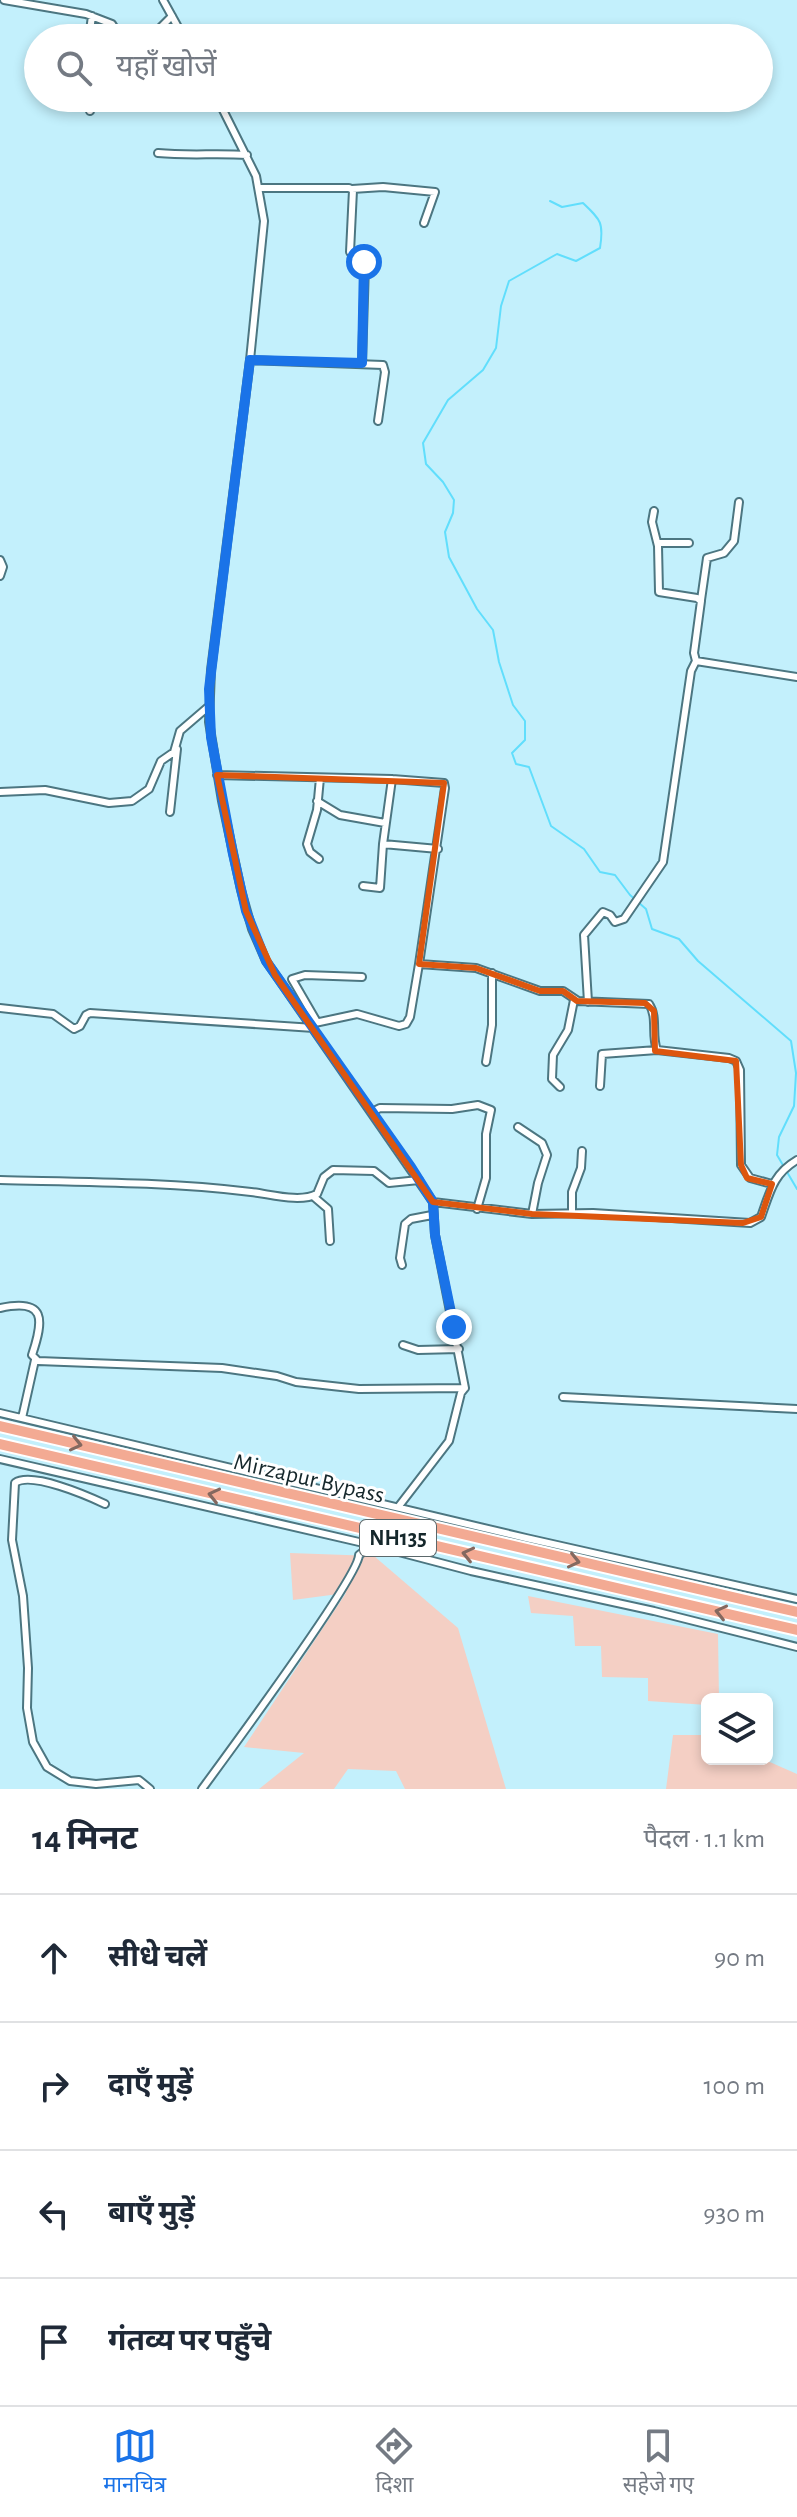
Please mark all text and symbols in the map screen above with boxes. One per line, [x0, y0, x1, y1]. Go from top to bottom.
search box [24, 24, 773, 112]
icon: search [52, 46, 96, 90]
text: यहाँ खोजें [116, 52, 217, 82]
route start [346, 244, 382, 280]
route end [436, 1309, 472, 1345]
one-way arrow [69, 1435, 82, 1452]
street label: Mirzapur Bypass [231, 1450, 387, 1508]
one-way arrow [208, 1487, 222, 1504]
road number: NH135 [360, 1520, 436, 1556]
one-way arrow [461, 1546, 475, 1563]
one-way arrow [567, 1552, 581, 1569]
one-way arrow [715, 1604, 728, 1621]
map controls [701, 1693, 773, 1765]
button: layers [701, 1693, 773, 1765]
text: 14 मिनट [32, 1822, 138, 1856]
text: पैदल · 1.1 km [643, 1826, 765, 1852]
icon: ahead [32, 1936, 76, 1980]
text: सीधे चलें [108, 1942, 207, 1972]
text: 90 m [714, 1945, 765, 1971]
icon: right [32, 2064, 76, 2108]
text: दाएँ मुड़ें [108, 2070, 193, 2100]
text: 100 m [704, 2073, 765, 2099]
icon: left [32, 2192, 76, 2236]
text: बाएँ मुड़ें [108, 2198, 195, 2228]
text: 930 m [703, 2201, 765, 2227]
icon: arrive [32, 2320, 76, 2364]
text: गंतव्य पर पहुँचे [108, 2326, 271, 2356]
tab: मानचित्र [103, 2424, 166, 2501]
tab: दिशा [372, 2424, 416, 2501]
tab: सहेजे गए [623, 2424, 694, 2501]

